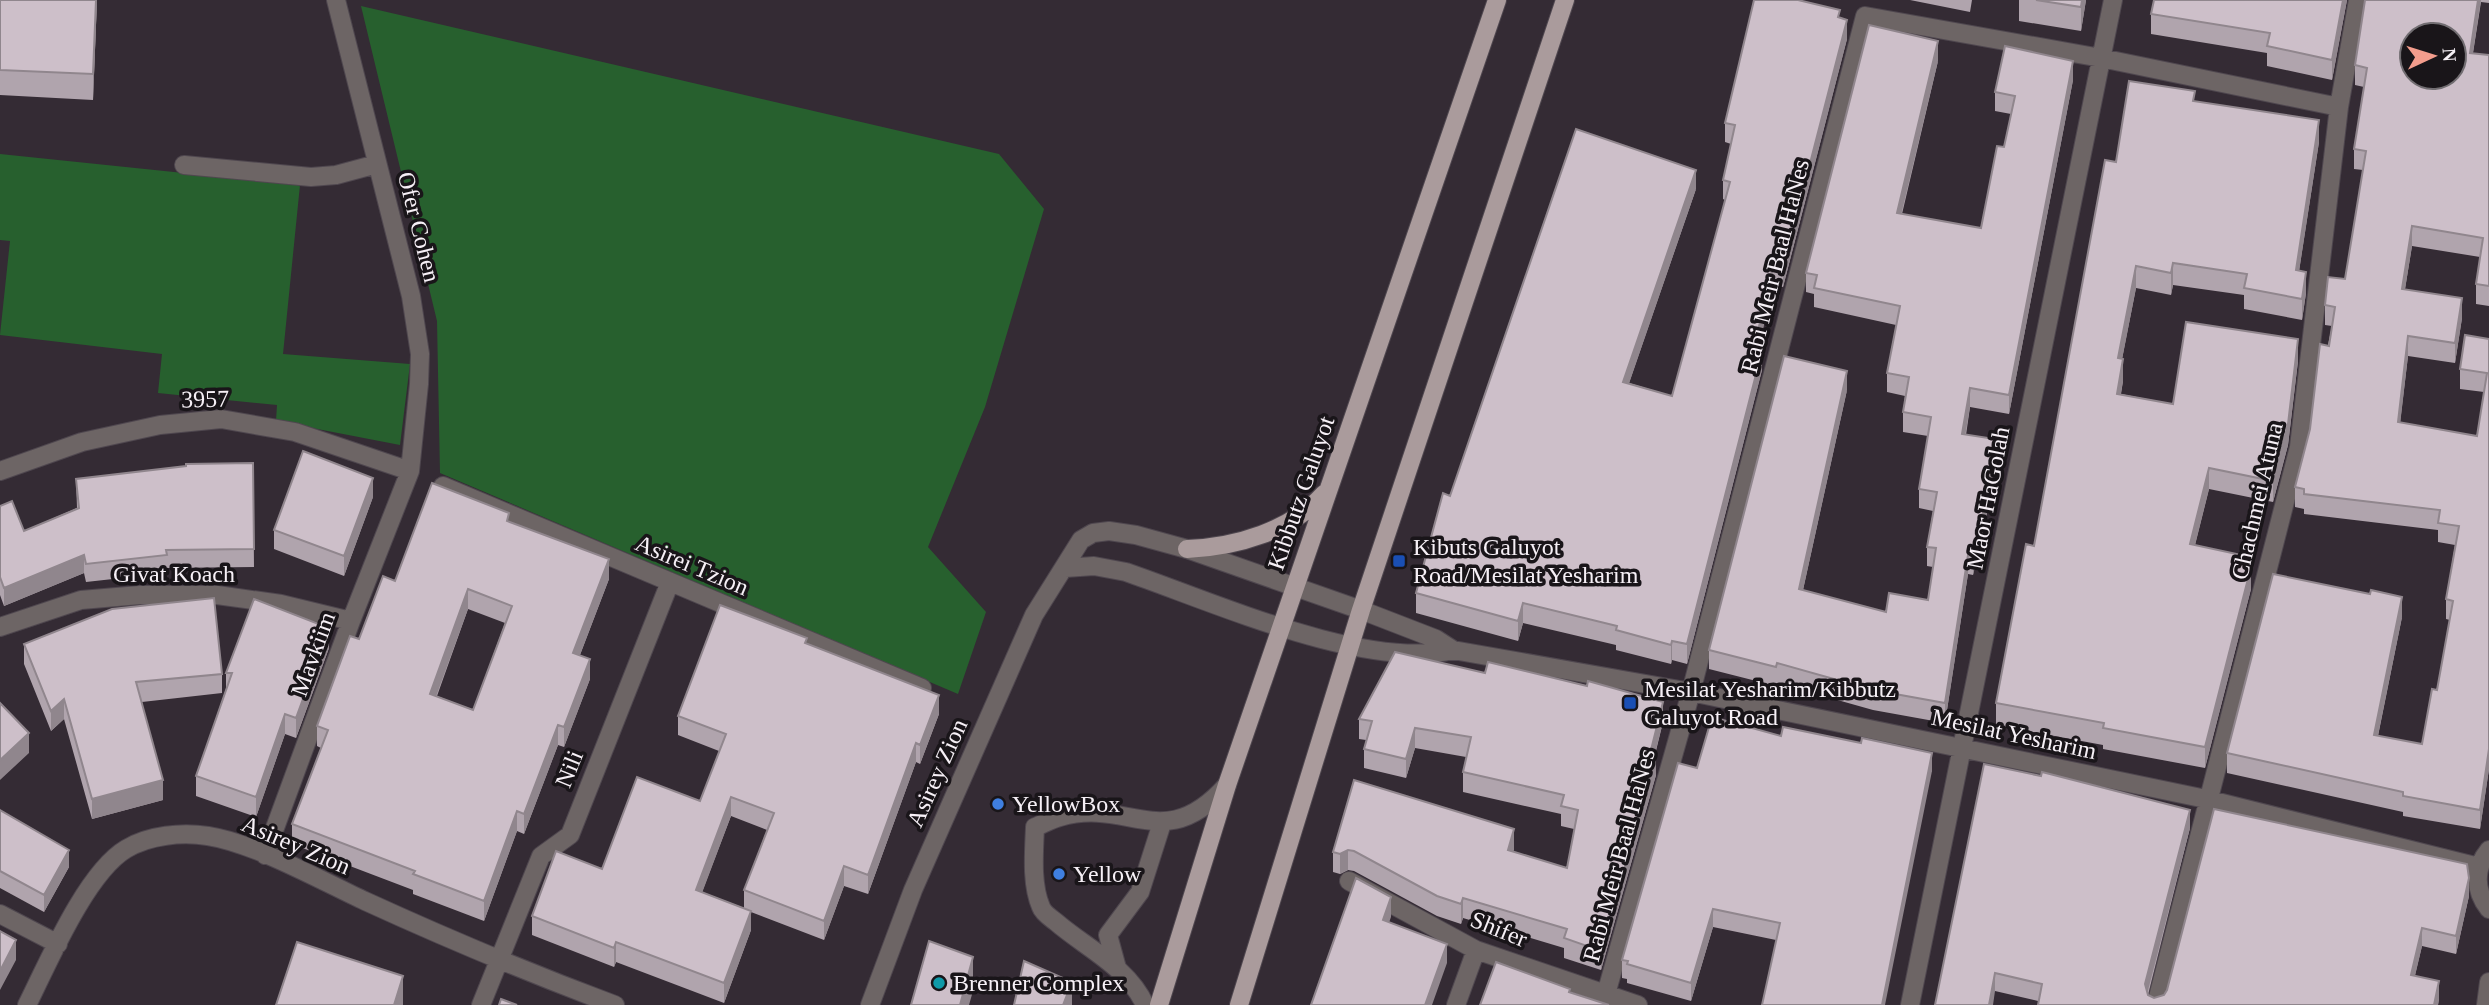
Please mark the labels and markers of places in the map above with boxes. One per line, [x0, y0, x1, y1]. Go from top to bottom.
place label: Kibuts Galuyot Road/Mesilat Yesharim [1413, 534, 1639, 588]
marker: Kibuts Galuyot Road/Mesilat Yesharim [1391, 553, 1407, 569]
place label: Mesilat Yesharim/Kibbutz Galuyot Road [1644, 676, 1896, 730]
marker: Mesilat Yesharim/Kibbutz Galuyot Road [1622, 695, 1638, 711]
place label: YellowBox [1012, 791, 1120, 817]
marker: YellowBox [990, 796, 1006, 812]
place label: Yellow [1073, 861, 1142, 887]
marker: Yellow [1051, 866, 1067, 882]
place label: Brenner Complex [953, 970, 1124, 996]
marker: Brenner Complex [931, 975, 947, 991]

